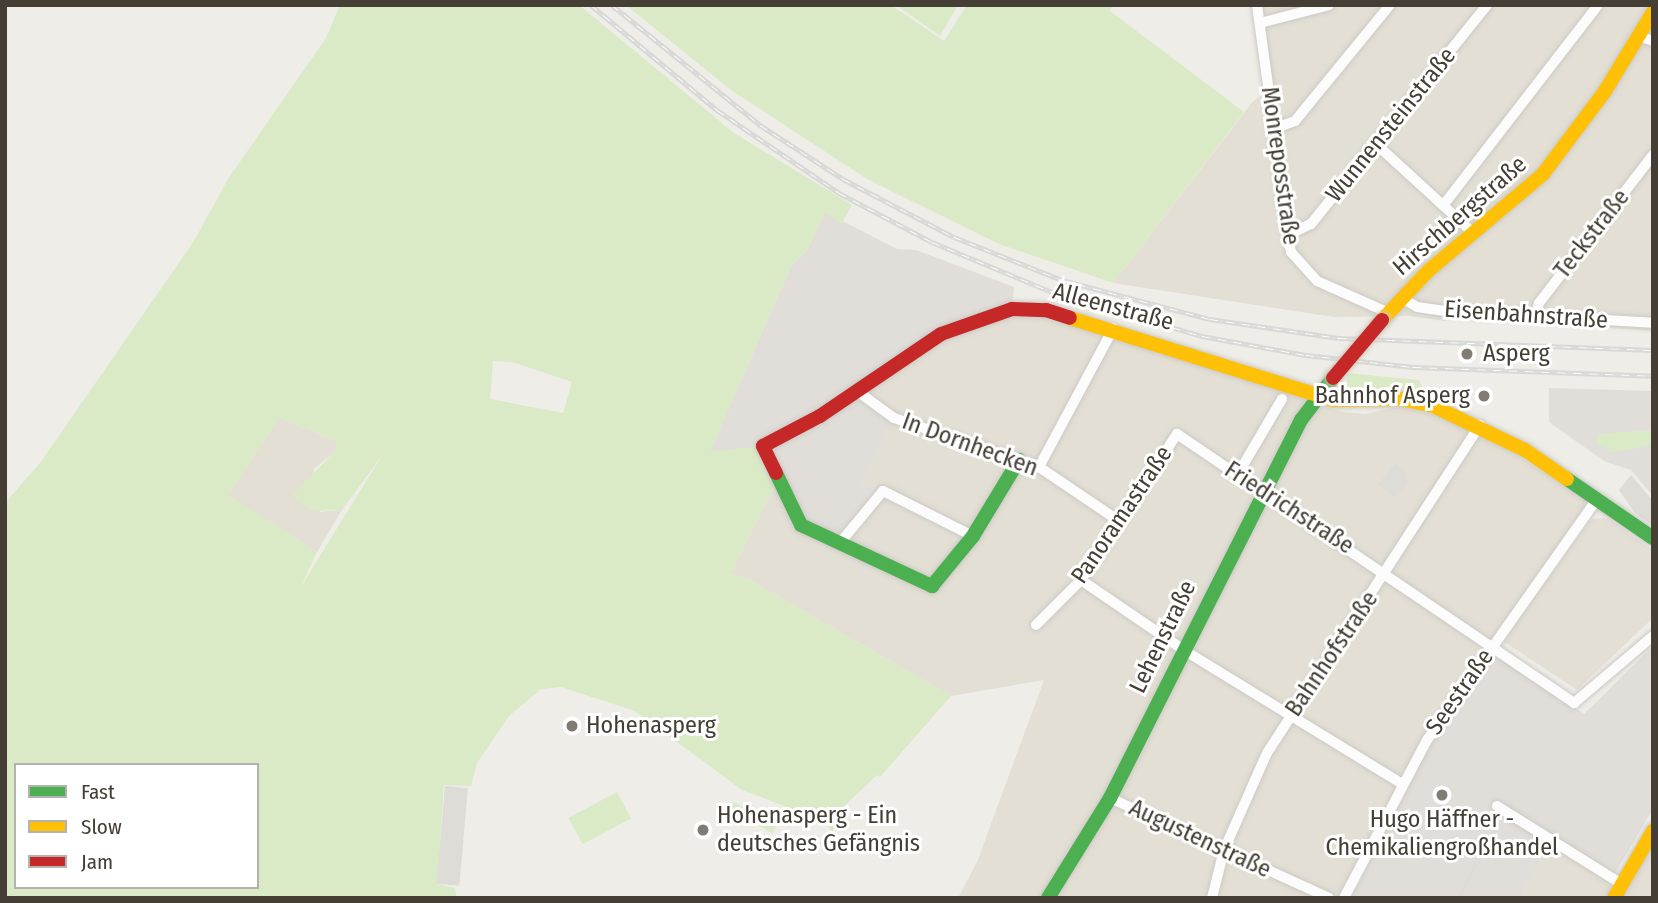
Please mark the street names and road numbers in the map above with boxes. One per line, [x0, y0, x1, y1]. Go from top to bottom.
street label: Wunnensteinstraße [1320, 42, 1462, 208]
street label: Monreposstraße [1255, 85, 1305, 247]
street label: Hirschbergstraße [1387, 150, 1533, 282]
street label: Teckstraße [1548, 184, 1636, 284]
street label: Alleenstraße [1050, 277, 1176, 337]
street label: Eisenbahnstraße [1443, 295, 1609, 335]
street label: In Dornhecken [898, 407, 1042, 483]
street label: Panoramastraße [1065, 441, 1179, 589]
street label: Friedrichstraße [1219, 456, 1359, 560]
street label: Lehenstraße [1123, 576, 1203, 698]
street label: Bahnhofstraße [1280, 586, 1384, 722]
street label: Seestraße [1420, 644, 1500, 740]
street label: Augustenstraße [1124, 794, 1276, 884]

